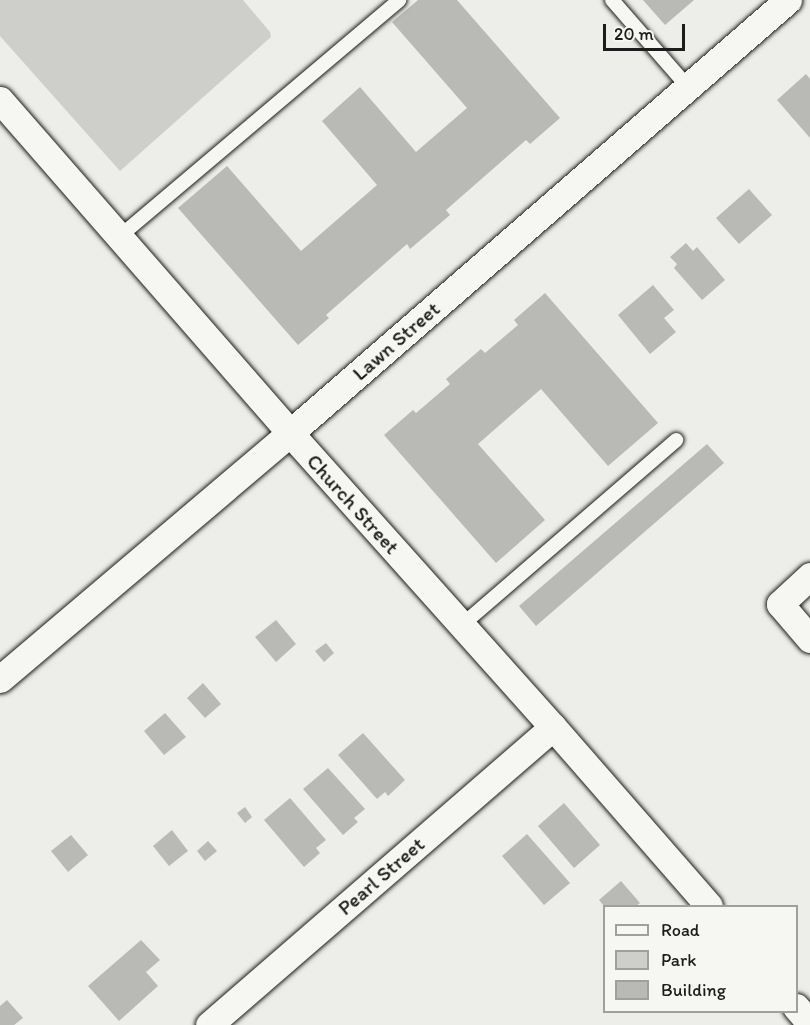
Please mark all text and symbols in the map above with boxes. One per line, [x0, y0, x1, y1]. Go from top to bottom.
scale bar [606, 12, 688, 50]
text: 20 m [614, 23, 654, 45]
street label: Lawn Street [347, 296, 445, 386]
street label: Church Street [302, 449, 404, 559]
street label: Pearl Street [333, 832, 429, 920]
legend [603, 905, 798, 1013]
text: Road [661, 919, 700, 941]
text: Park [661, 949, 696, 971]
text: Building [661, 979, 726, 1001]

